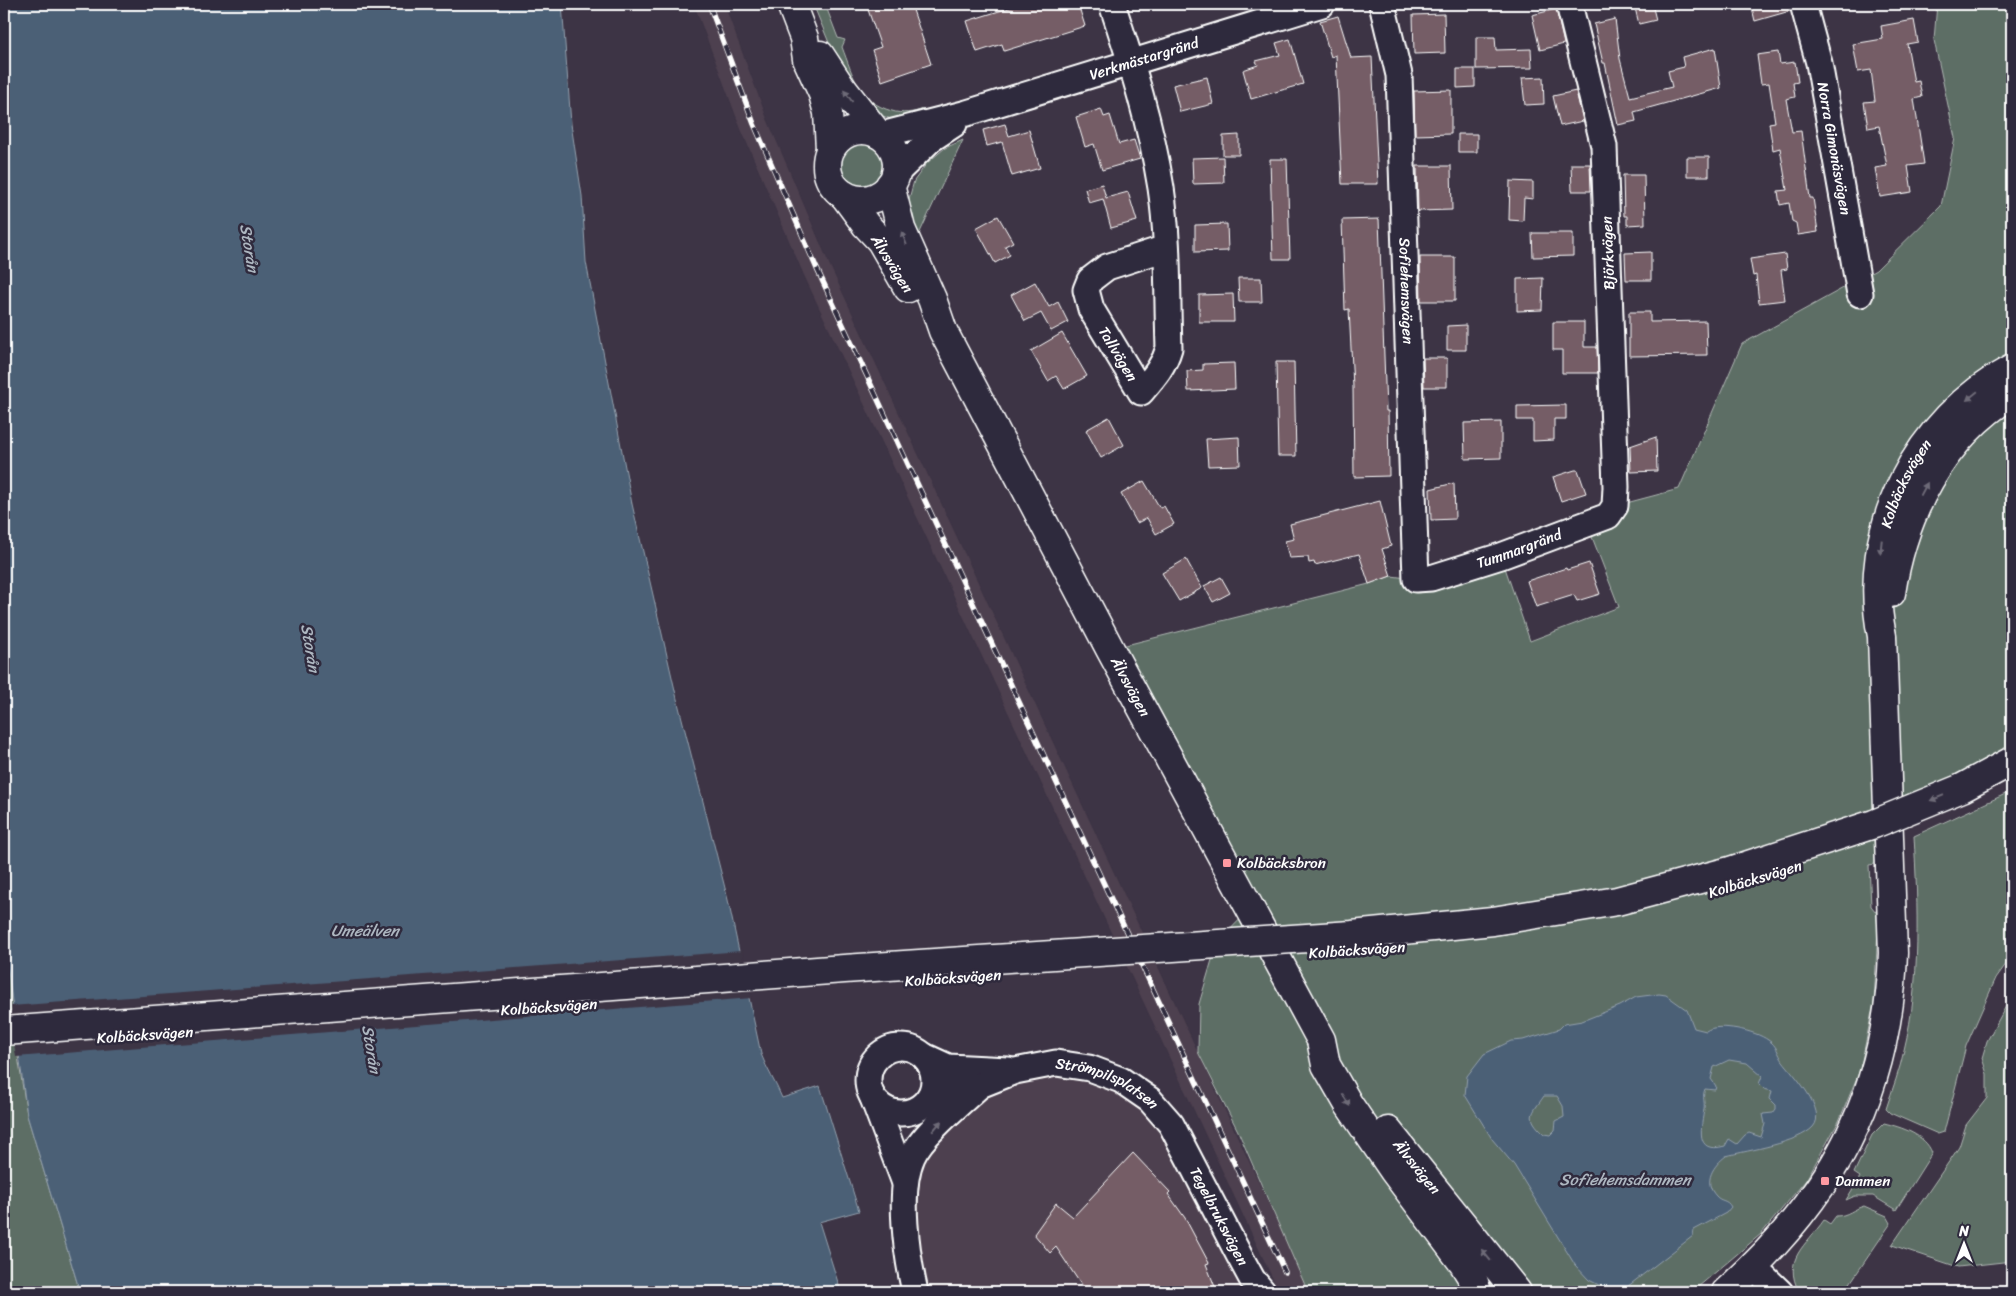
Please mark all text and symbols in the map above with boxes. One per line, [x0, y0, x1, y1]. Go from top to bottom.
street label: Verkmästargränd [1086, 29, 1203, 88]
street label: Norra Gimonäsvägen [1810, 80, 1859, 217]
one-way arrow [843, 89, 853, 103]
street label: Björkvägen [1594, 216, 1622, 290]
water label: Storån [231, 222, 268, 277]
street label: Älvsvägen [863, 229, 920, 299]
one-way arrow [900, 231, 908, 245]
street label: Sofiehemsvägen [1391, 237, 1421, 345]
street label: Tallvägen [1091, 321, 1145, 387]
one-way arrow [1966, 391, 1979, 402]
street label: Kolbäcksvägen [1873, 433, 1939, 531]
one-way arrow [1920, 482, 1928, 496]
street label: Tummargränd [1473, 521, 1566, 576]
one-way arrow [1877, 539, 1885, 555]
water label: Storån [292, 622, 329, 677]
street label: Älvsvägen [1103, 651, 1157, 722]
one-way arrow [1929, 794, 1944, 802]
place label: Kolbäcksbron [1237, 850, 1326, 876]
street label: Kolbäcksvägen [1705, 852, 1805, 906]
marker: Kolbäcksbron [1221, 857, 1233, 869]
water label: Umeälven [331, 916, 401, 945]
street label: Kolbäcksvägen [1308, 934, 1406, 966]
street label: Kolbäcksvägen [904, 962, 1002, 994]
street label: Kolbäcksvägen [500, 991, 598, 1023]
street label: Kolbäcksvägen [96, 1019, 194, 1051]
water label: Storån [353, 1023, 390, 1078]
street label: Strömpilsplatsen [1054, 1050, 1166, 1115]
one-way arrow [1342, 1094, 1351, 1107]
one-way arrow [931, 1120, 942, 1133]
street label: Älvsvägen [1386, 1133, 1447, 1200]
street label: Tegelbruksvägen [1182, 1162, 1256, 1271]
water label: Sofiehemsdammen [1559, 1165, 1693, 1194]
place label: Dammen [1835, 1168, 1890, 1194]
marker: Dammen [1819, 1175, 1831, 1187]
north arrow [1938, 1218, 1988, 1268]
text: N [1958, 1219, 1969, 1244]
one-way arrow [1480, 1249, 1491, 1262]

